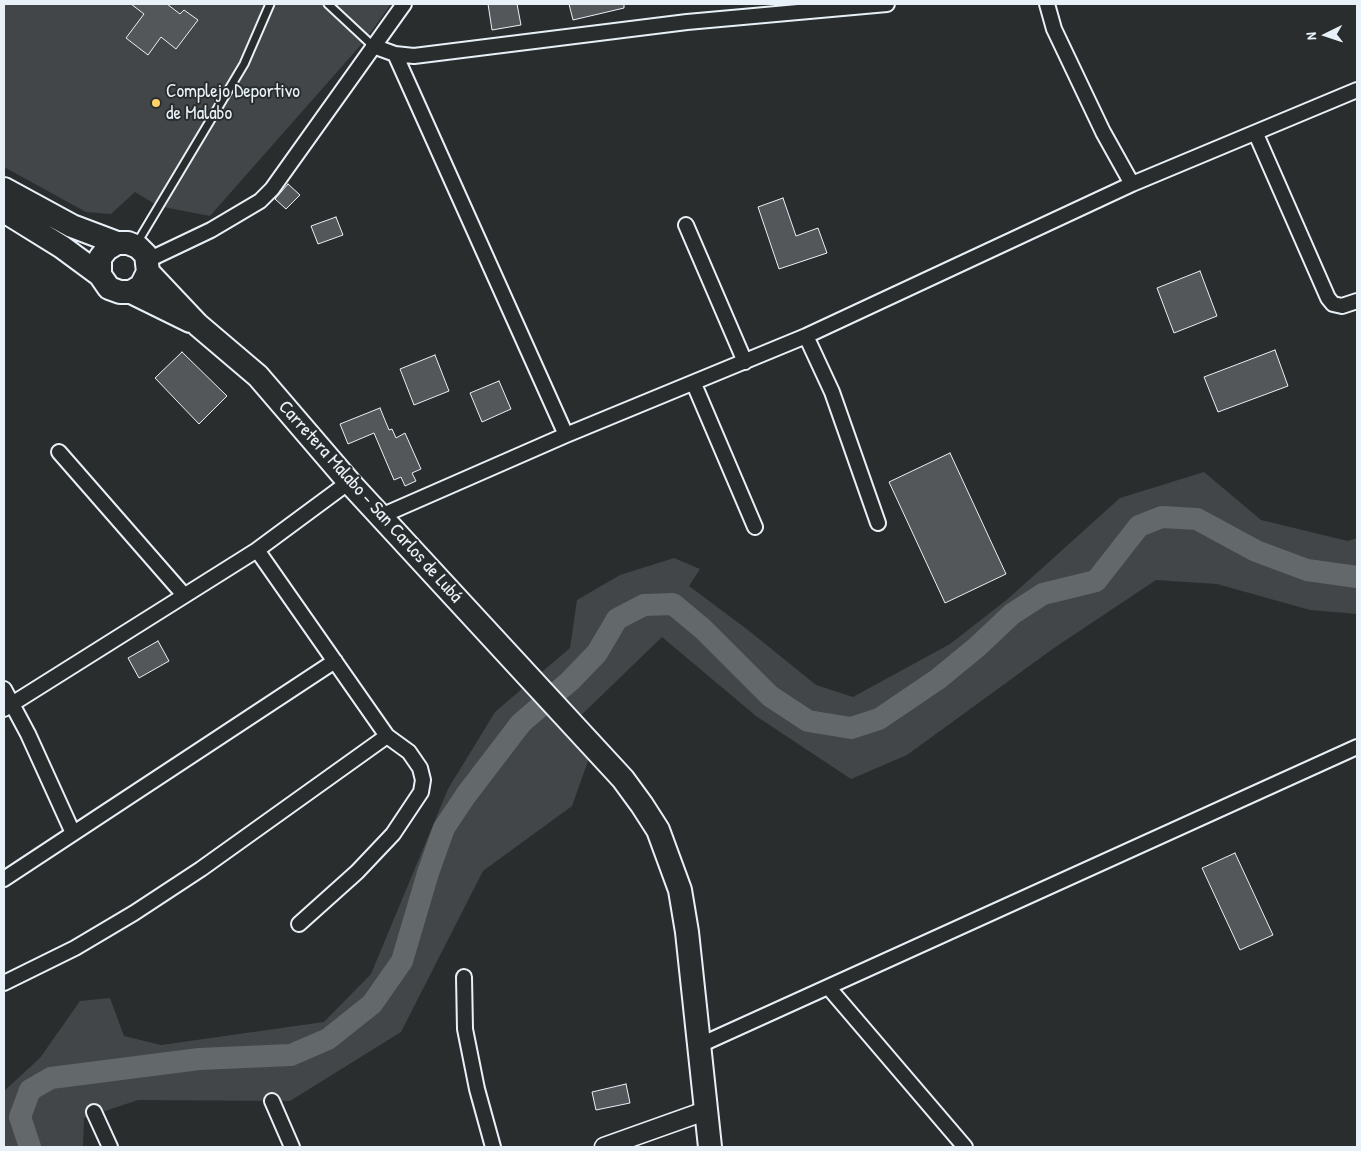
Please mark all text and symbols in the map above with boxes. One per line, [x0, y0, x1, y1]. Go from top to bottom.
north arrow [1301, 10, 1351, 60]
text: N [1301, 32, 1320, 40]
place label: Complejo Deportivo de Malabo [166, 81, 300, 125]
marker: Complejo Deportivo de Malabo [150, 97, 162, 109]
street label: Carretera Malabo - San Carlos de Lubá [273, 396, 467, 608]

